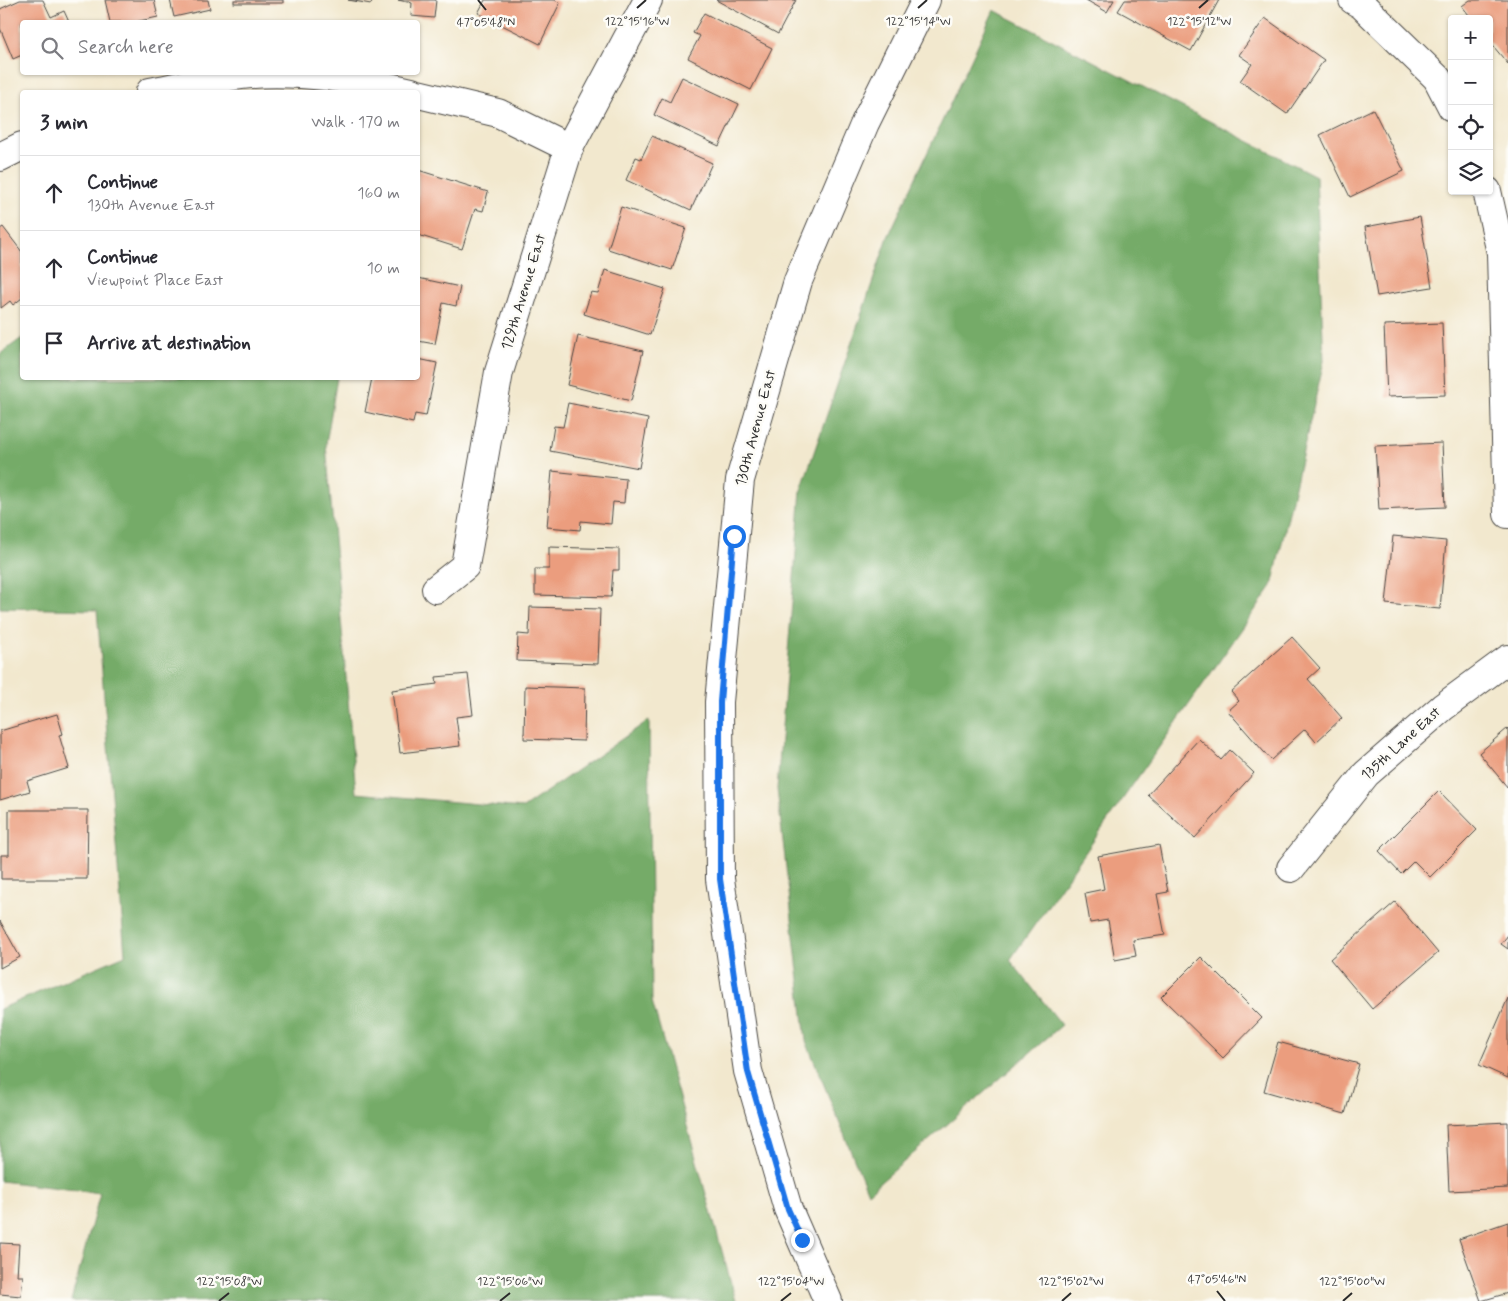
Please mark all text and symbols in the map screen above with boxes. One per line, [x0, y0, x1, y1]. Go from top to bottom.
text: 122°15'16"W [605, 14, 669, 30]
text: 122°15'14"W [885, 14, 951, 30]
text: 122°15'12"W [1167, 14, 1231, 30]
text: 47°05'48"N [457, 15, 515, 31]
map controls [1448, 15, 1493, 195]
button: + [1448, 15, 1493, 60]
search box [20, 20, 420, 75]
icon: search [38, 34, 66, 62]
text: Search here [78, 35, 174, 60]
button: − [1448, 60, 1493, 105]
button: locate [1448, 105, 1493, 150]
text: 3 min [40, 109, 88, 137]
text: Walk · 170 m [311, 112, 400, 133]
button: layers [1448, 150, 1493, 195]
text: Continue [87, 170, 158, 195]
icon: ahead [40, 179, 68, 207]
text: 160 m [357, 183, 400, 204]
text: 130th Avenue East [87, 195, 215, 216]
street label: 129th Avenue East [497, 231, 551, 352]
text: Continue [87, 245, 158, 270]
icon: ahead [40, 254, 68, 282]
text: 10 m [367, 258, 400, 279]
text: Viewpoint Place East [87, 270, 223, 291]
icon: arrive [40, 329, 68, 357]
text: Arrive at destination [87, 331, 251, 356]
street label: 130th Avenue East [731, 367, 781, 488]
route start [723, 525, 746, 548]
street label: 135th Lane East [1357, 702, 1446, 785]
route end [791, 1229, 814, 1252]
text: 47°05'46"N [1188, 1272, 1246, 1288]
text: 122°15'08"W [196, 1274, 262, 1290]
text: 122°15'06"W [477, 1274, 543, 1290]
text: 122°15'04"W [758, 1274, 824, 1290]
text: 122°15'02"W [1038, 1274, 1104, 1290]
text: 122°15'00"W [1319, 1274, 1385, 1290]

